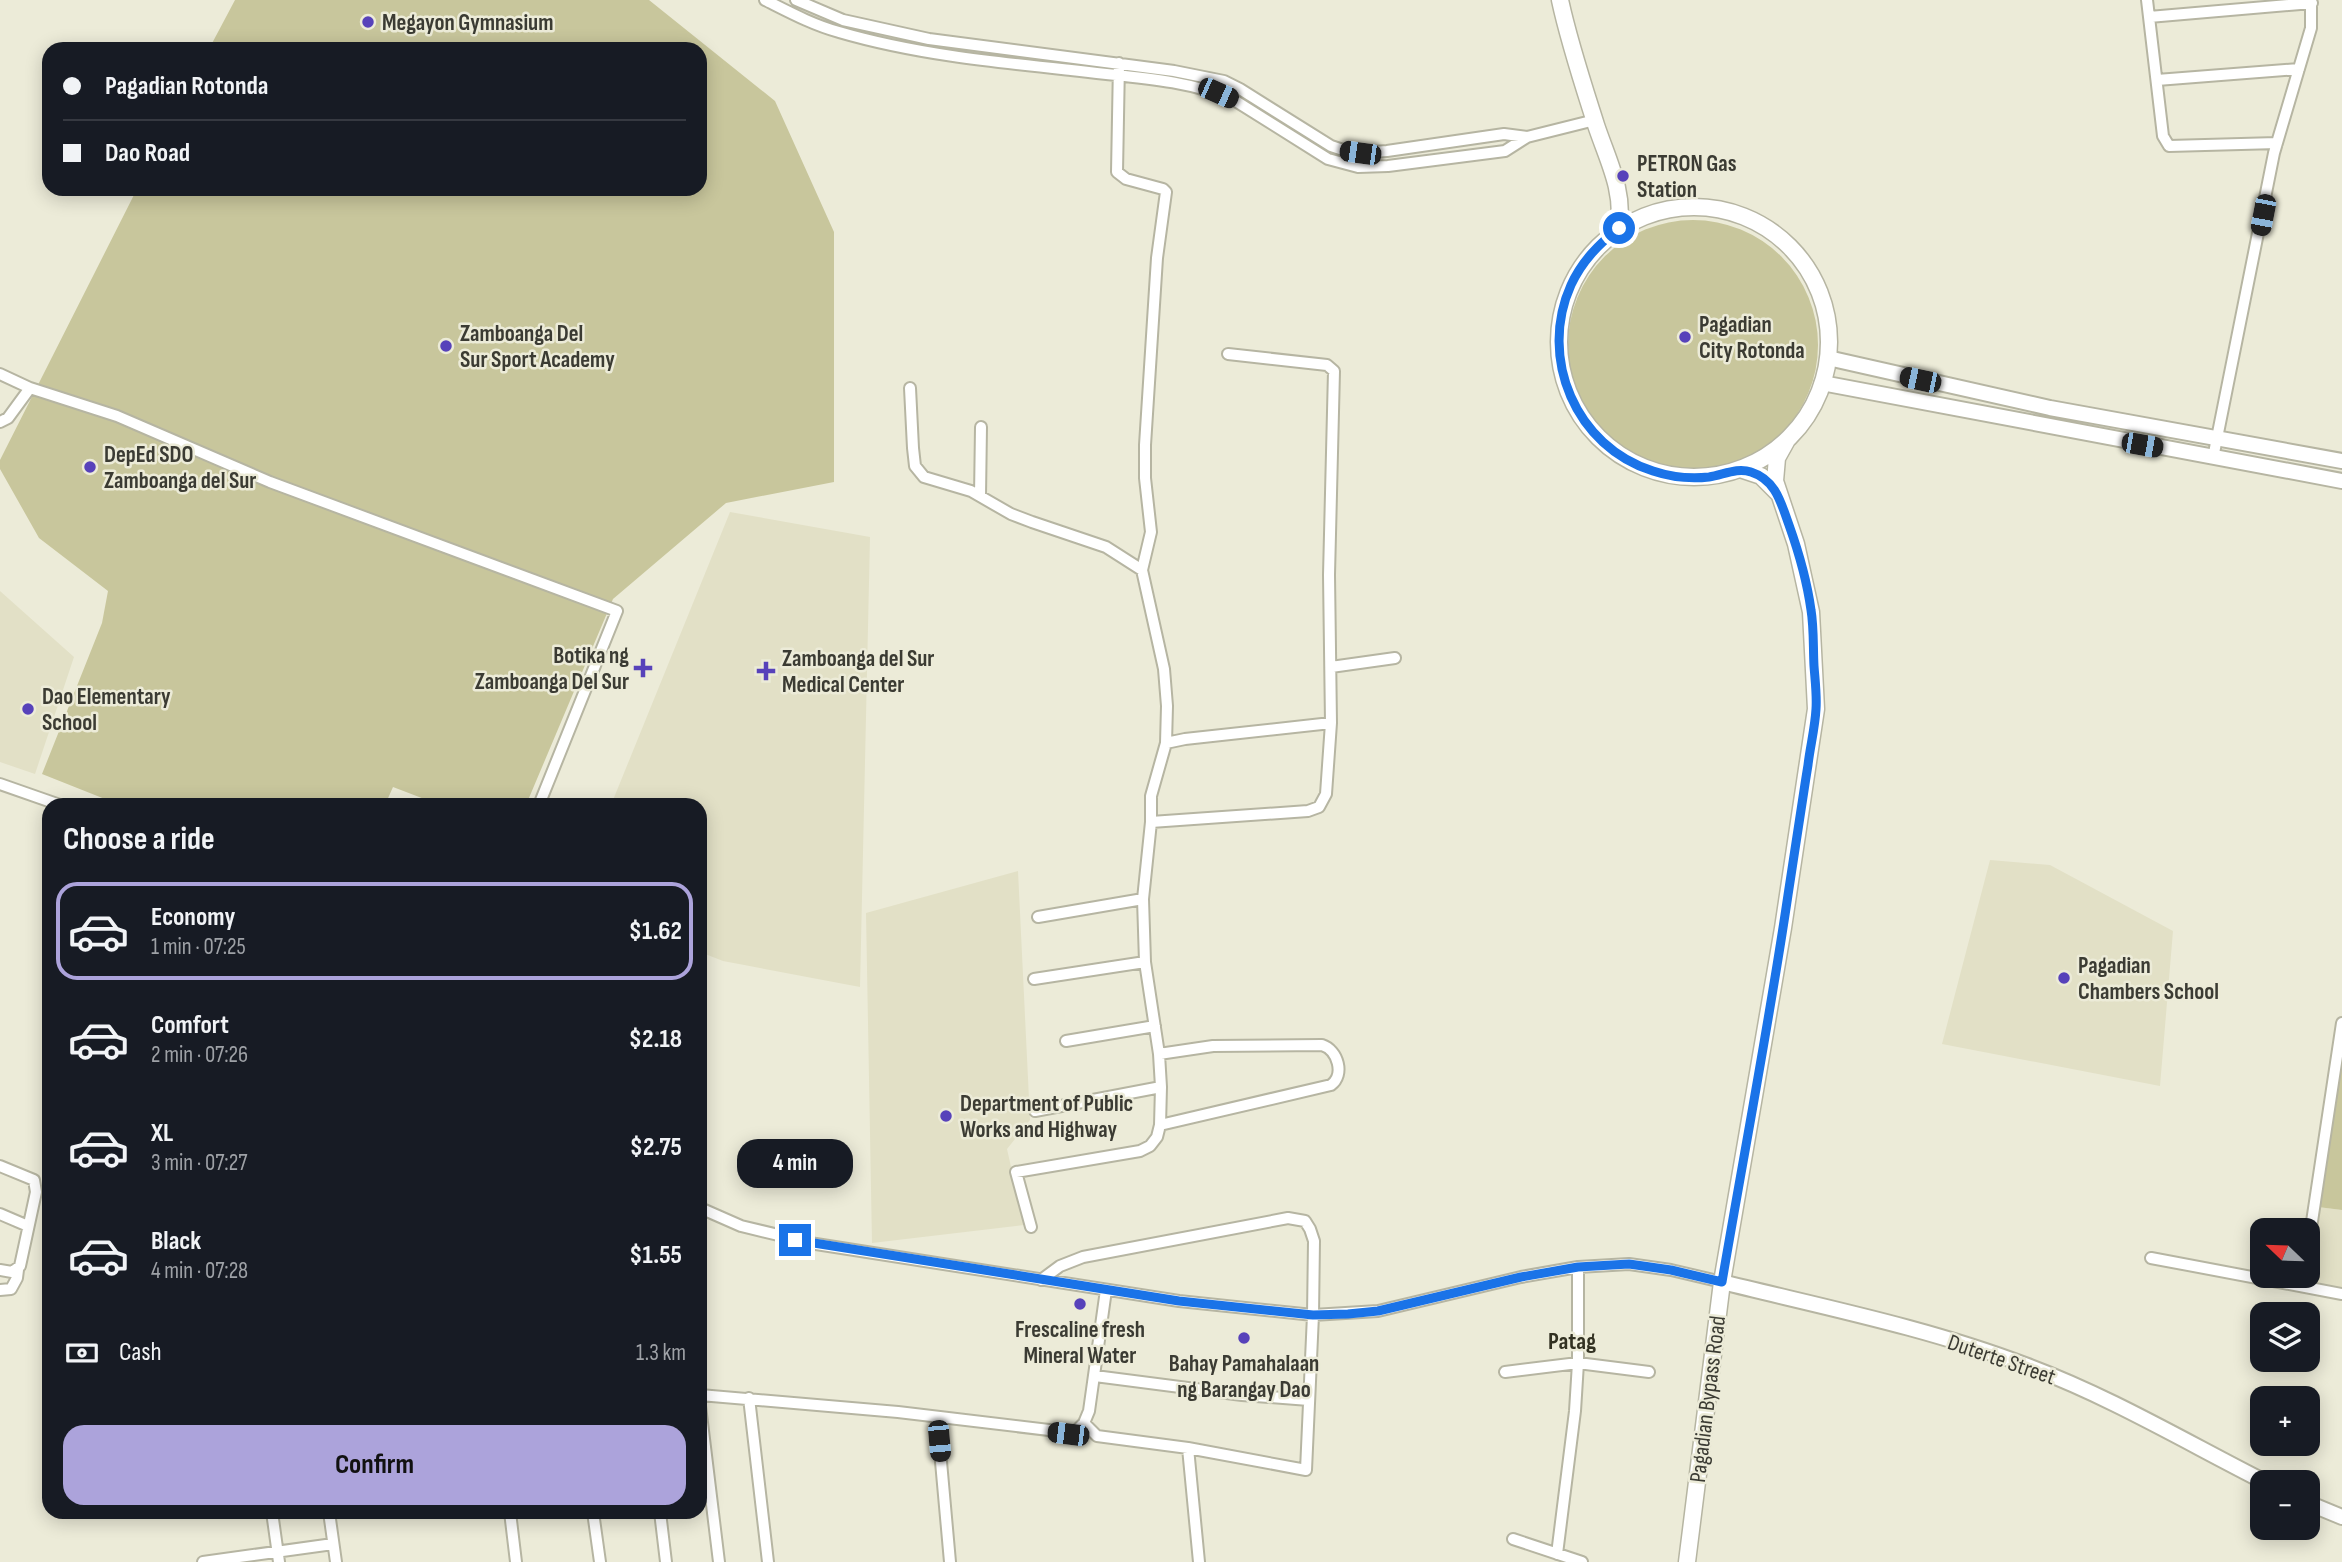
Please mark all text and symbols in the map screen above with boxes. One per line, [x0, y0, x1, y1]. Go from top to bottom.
place label: Megayon Gymnasium [382, 9, 553, 37]
marker: Megayon Gymnasium [360, 14, 376, 30]
text: Pagadian Rotonda [105, 71, 268, 102]
car [1195, 75, 1242, 111]
text: Dao Road [105, 138, 190, 169]
car [1338, 140, 1383, 166]
place label: PETRON Gas Station [1637, 150, 1737, 204]
marker: PETRON Gas Station [1615, 168, 1631, 184]
car [2249, 192, 2278, 238]
route start [1603, 212, 1635, 244]
place label: Pagadian City Rotonda [1699, 311, 1805, 365]
place label: Zamboanga Del Sur Sport Academy [460, 320, 615, 374]
marker: Pagadian City Rotonda [1677, 329, 1693, 345]
marker: Zamboanga Del Sur Sport Academy [438, 338, 454, 354]
car [1898, 365, 1943, 395]
car [2120, 431, 2165, 459]
place label: DepEd SDO Zamboanga del Sur [104, 441, 256, 495]
marker: DepEd SDO Zamboanga del Sur [82, 459, 98, 475]
place label: Botika ng Zamboanga Del Sur [475, 642, 629, 696]
place label: Zamboanga del Sur Medical Center [782, 645, 934, 699]
marker: Botika ng Zamboanga Del Sur [635, 660, 651, 676]
marker: Zamboanga del Sur Medical Center [756, 661, 776, 681]
place label: Dao Elementary School [42, 683, 171, 737]
marker: Dao Elementary School [20, 701, 36, 717]
text: Choose a ride [63, 820, 215, 859]
icon: car [67, 900, 130, 963]
text: Economy [151, 902, 235, 933]
text: $1.62 [629, 916, 682, 947]
text: 1 min · 07:25 [151, 933, 246, 961]
place label: Pagadian Chambers School [2078, 952, 2219, 1006]
marker: Pagadian Chambers School [2056, 970, 2072, 986]
icon: car [67, 1008, 130, 1071]
text: Comfort [151, 1010, 229, 1041]
text: $2.18 [629, 1024, 682, 1055]
text: 2 min · 07:26 [151, 1041, 248, 1069]
place label: Department of Public Works and Highway [960, 1090, 1133, 1144]
marker: Department of Public Works and Highway [938, 1108, 954, 1124]
icon: car [67, 1116, 130, 1179]
text: XL [151, 1118, 173, 1149]
text: $2.75 [630, 1132, 682, 1163]
callout: 4 min [737, 1138, 853, 1188]
text: 3 min · 07:27 [151, 1149, 247, 1177]
text: 4 min [773, 1149, 817, 1177]
north arrow [2250, 1218, 2320, 1288]
map controls [2250, 1218, 2320, 1540]
icon: car [67, 1224, 130, 1287]
route end [779, 1224, 811, 1256]
text: Black [151, 1226, 201, 1257]
text: $1.55 [629, 1240, 682, 1271]
text: 4 min · 07:28 [151, 1257, 248, 1285]
marker: Frescaline fresh Mineral Water [1072, 1296, 1088, 1312]
button: layers [2250, 1302, 2320, 1372]
street label: Pagadian Bypass Road [1684, 1314, 1732, 1484]
place label: Frescaline fresh Mineral Water [1015, 1316, 1145, 1370]
district label: Patag [1548, 1327, 1596, 1356]
street label: Duterte Street [1944, 1328, 2059, 1391]
marker: Bahay Pamahalaan ng Barangay Dao [1236, 1330, 1252, 1346]
icon: cash [63, 1334, 101, 1372]
text: Cash [119, 1337, 162, 1368]
text: 1.3 km [636, 1339, 686, 1367]
place label: Bahay Pamahalaan ng Barangay Dao [1169, 1350, 1319, 1404]
button: + [2250, 1386, 2320, 1456]
car [927, 1419, 952, 1463]
car [1046, 1421, 1091, 1447]
button: Confirm [63, 1425, 686, 1505]
button: − [2250, 1470, 2320, 1540]

